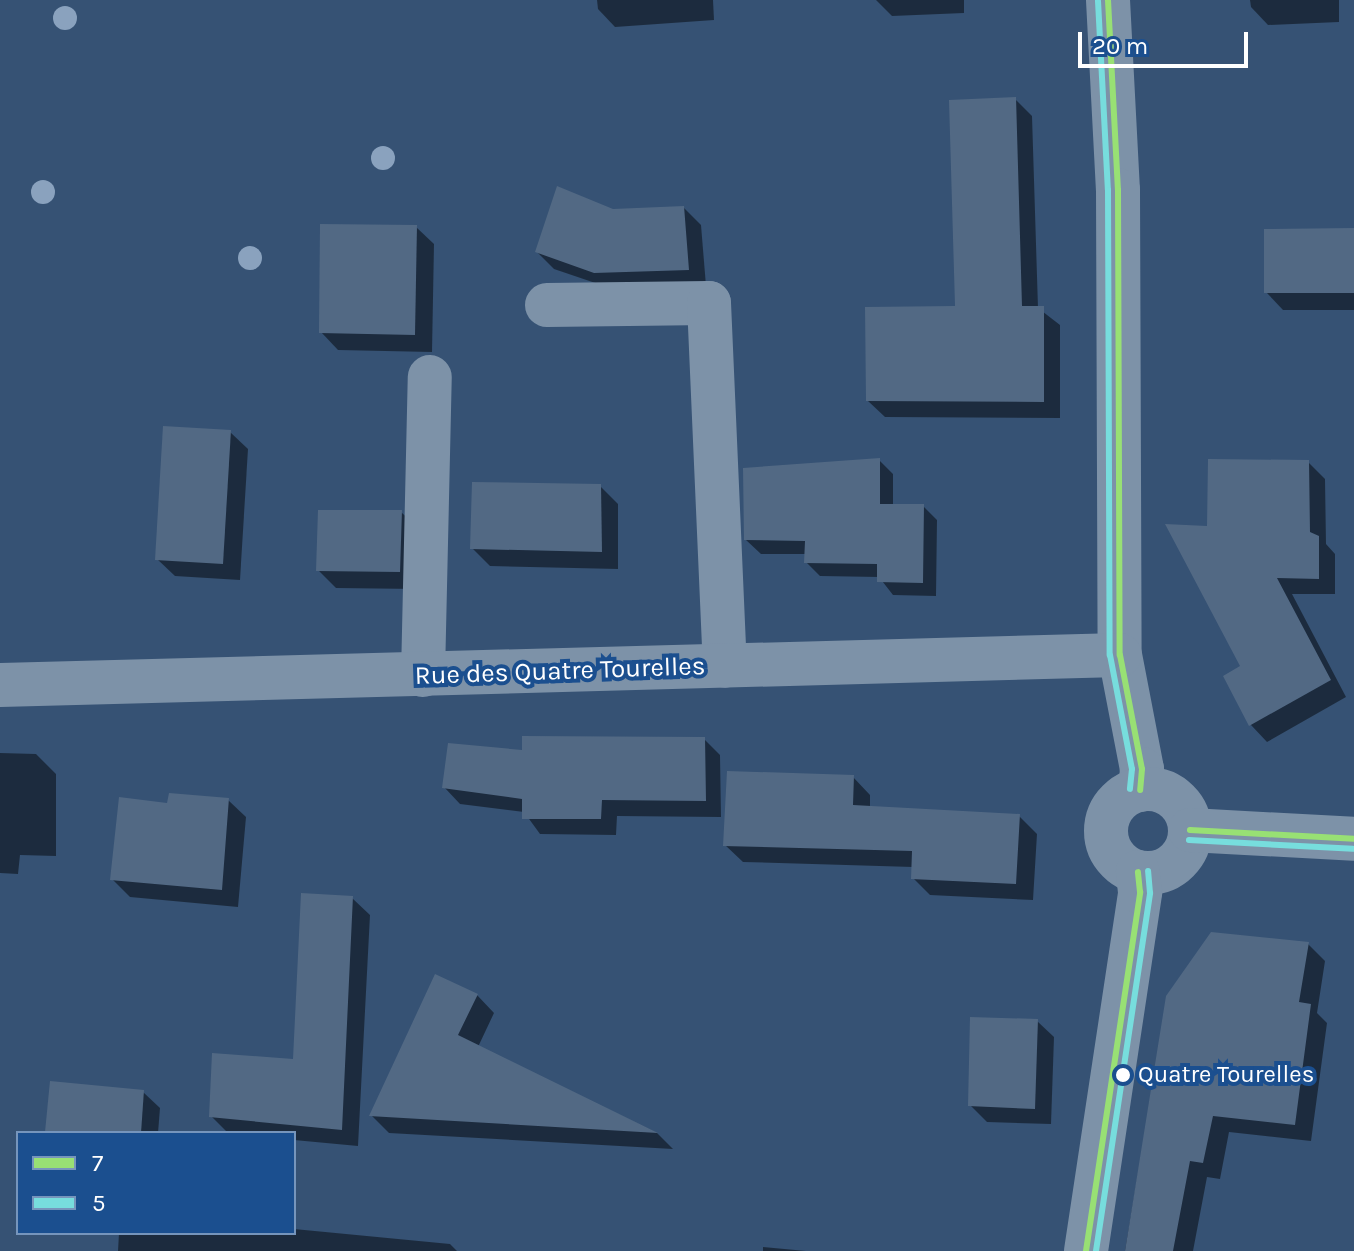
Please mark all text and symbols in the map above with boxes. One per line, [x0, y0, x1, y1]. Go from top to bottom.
scale bar [1082, 16, 1252, 66]
text: 20 m [1092, 32, 1148, 60]
street label: Rue des Quatre Tourelles [414, 650, 706, 692]
place label: Quatre Tourelles [1138, 1061, 1314, 1089]
marker: Quatre Tourelles [1115, 1067, 1131, 1083]
legend [16, 1131, 296, 1235]
text: 7 [92, 1149, 103, 1177]
text: 5 [92, 1189, 106, 1217]

